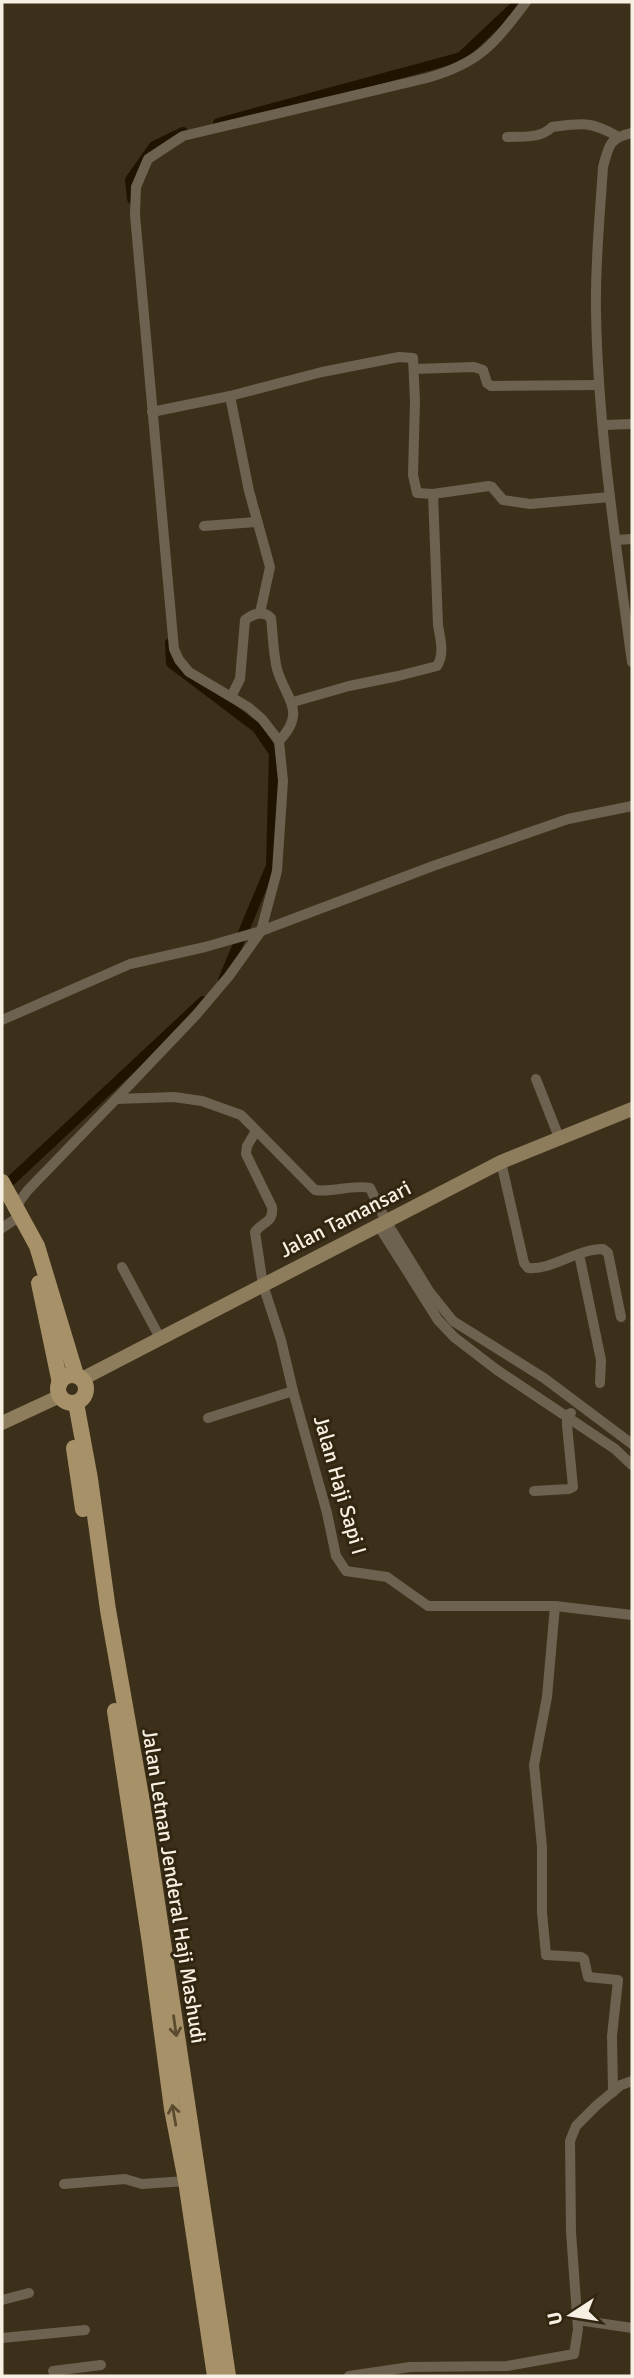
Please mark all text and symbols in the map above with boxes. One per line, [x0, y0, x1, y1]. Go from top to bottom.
street label: Jalan Tamansari [275, 1175, 415, 1263]
street label: Jalan Haji Sapi I [308, 1413, 372, 1557]
street label: Jalan Letnan Jenderal Haji Mashudi [136, 1727, 212, 2045]
one-way arrow [169, 2015, 182, 2037]
one-way arrow [167, 2104, 180, 2127]
north arrow [536, 2280, 606, 2350]
text: U [542, 2310, 568, 2327]

